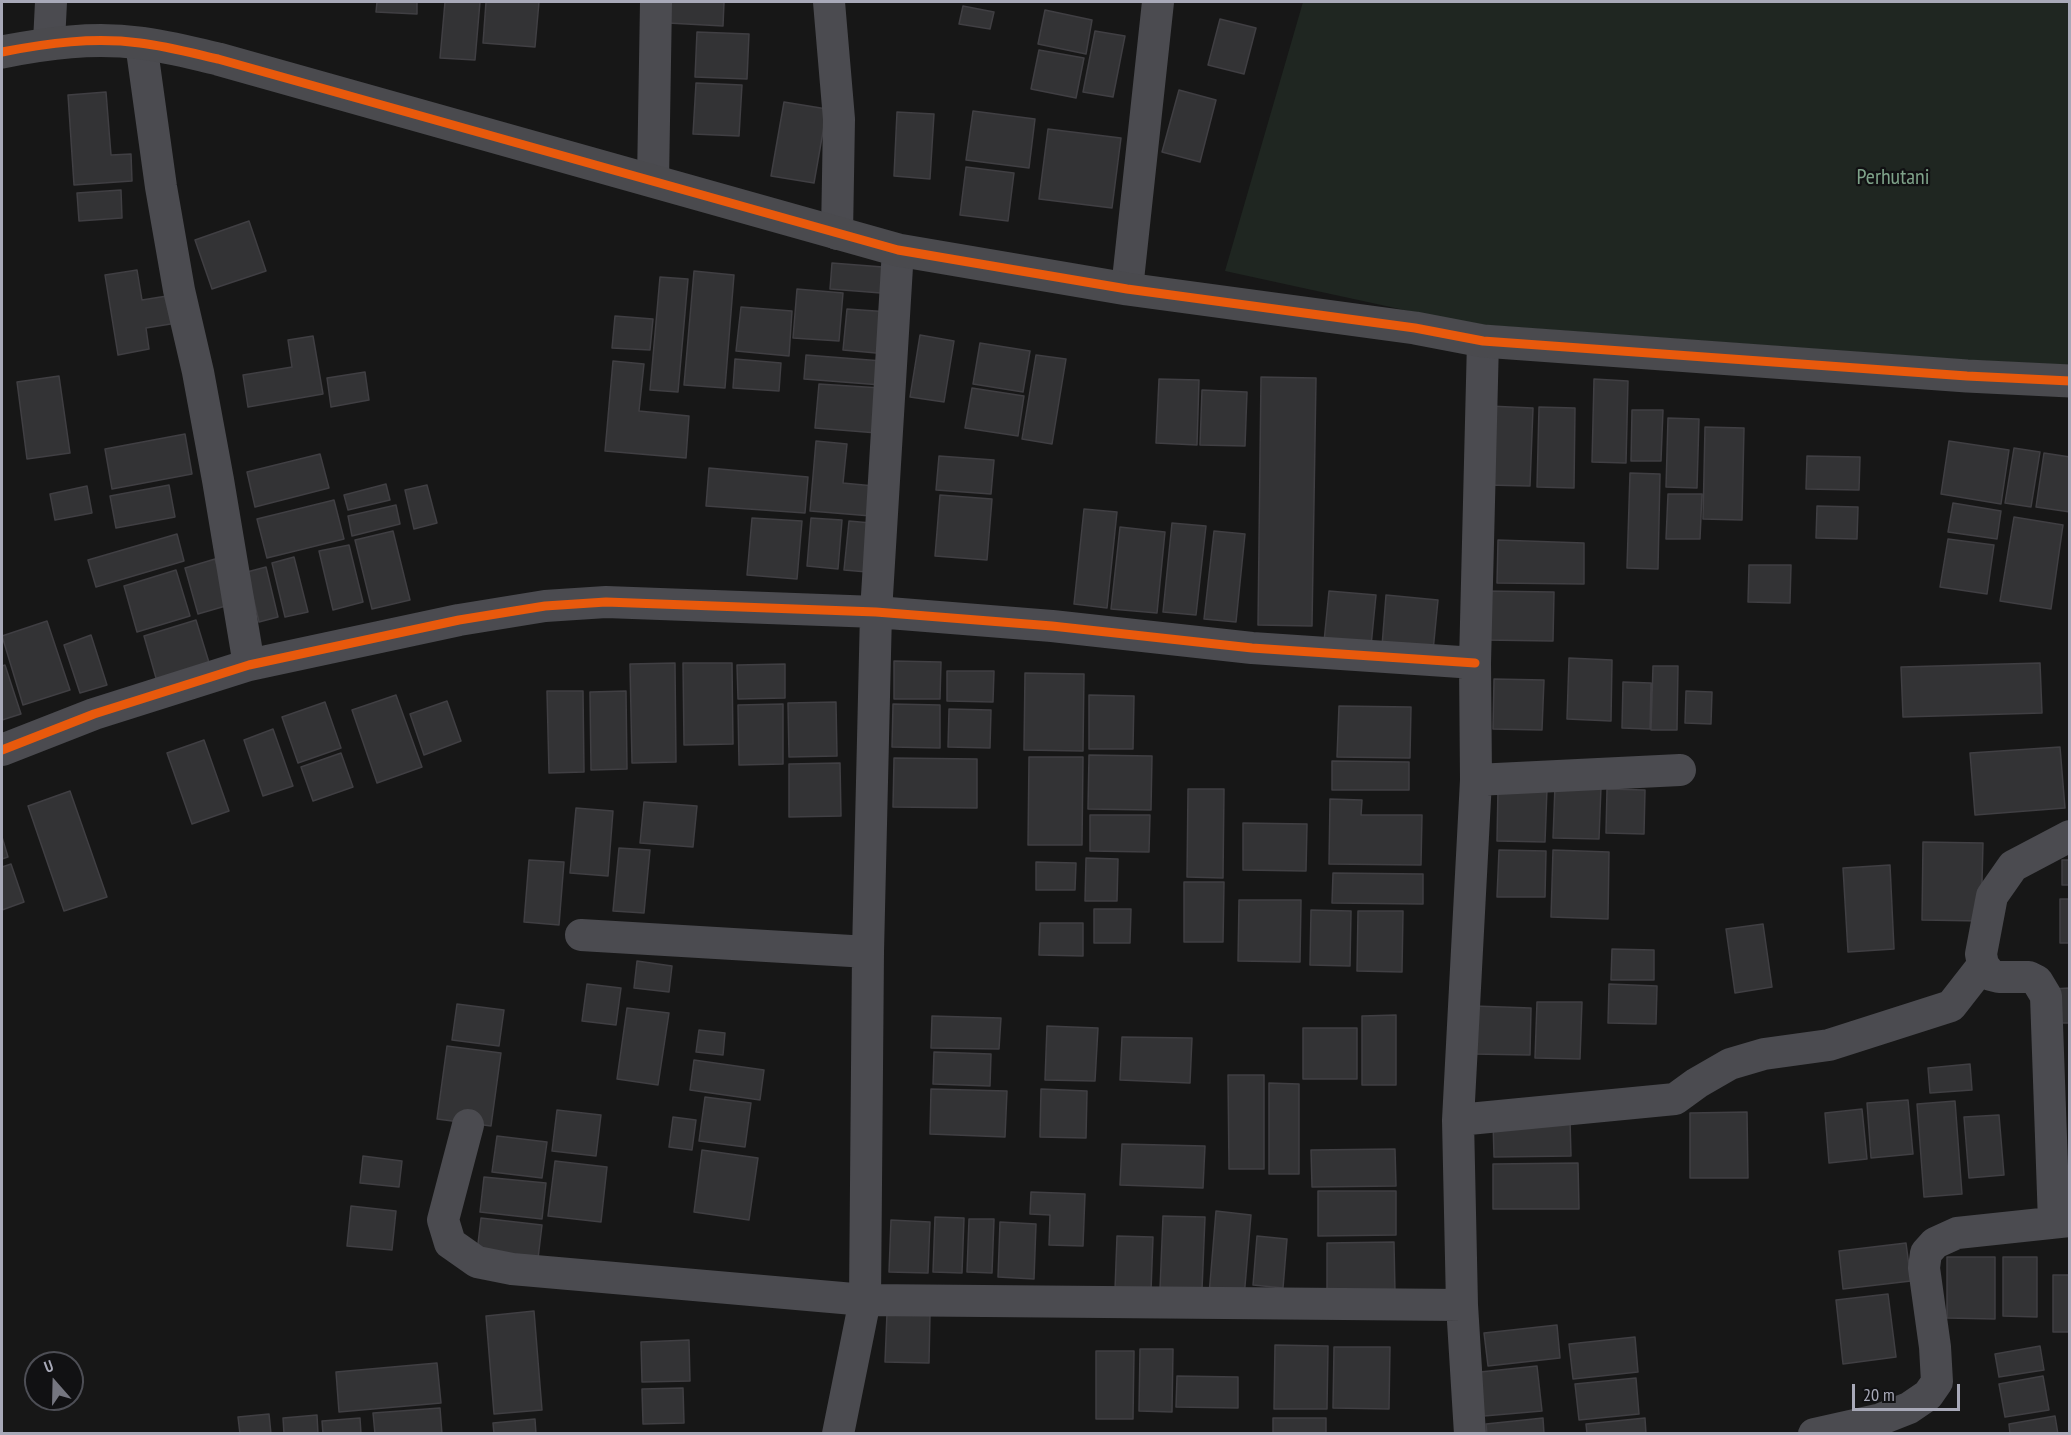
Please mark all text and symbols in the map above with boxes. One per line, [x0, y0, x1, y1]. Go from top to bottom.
park label: Perhutani [1857, 165, 1929, 191]
north arrow [24, 1351, 84, 1411]
text: U [41, 1355, 56, 1377]
scale bar [1855, 1372, 1963, 1410]
text: 20 m [1863, 1383, 1895, 1406]

